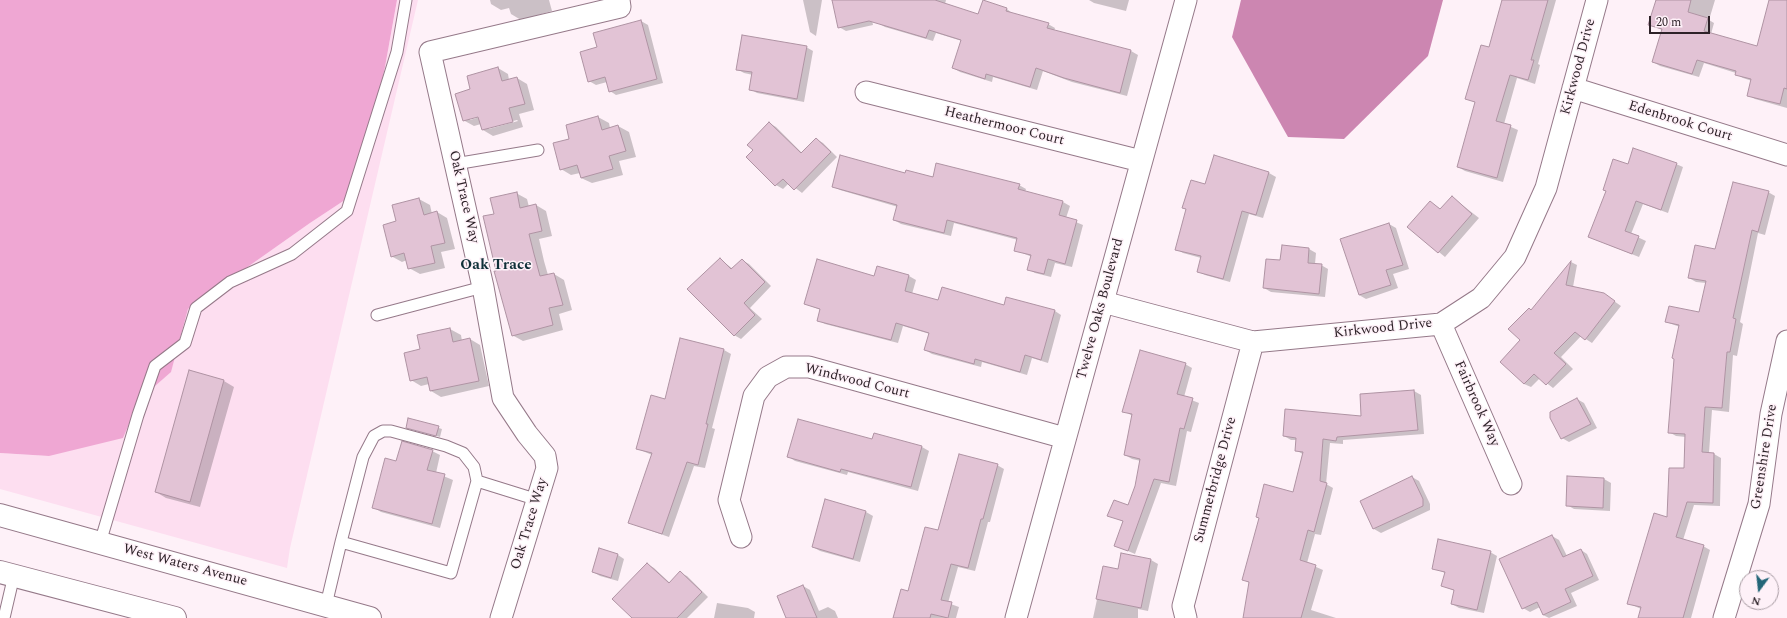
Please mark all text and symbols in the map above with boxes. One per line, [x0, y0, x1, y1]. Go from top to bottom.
scale bar [1651, 8, 1712, 34]
text: 20 m [1656, 13, 1681, 32]
street label: Kirkwood Drive [1558, 17, 1600, 117]
street label: Edenbrook Court [1626, 98, 1734, 146]
street label: Heathermoor Court [942, 104, 1066, 150]
street label: Oak Trace Way [444, 149, 482, 245]
street label: Twelve Oaks Boulevard [1074, 236, 1128, 382]
district label: Oak Trace [460, 257, 532, 275]
street label: Kirkwood Drive [1333, 315, 1433, 343]
street label: Fairbrook Way [1450, 359, 1502, 449]
street label: Windwood Court [803, 361, 911, 403]
street label: Greenshire Drive [1748, 403, 1782, 511]
street label: Summerbridge Drive [1191, 415, 1241, 545]
street label: Oak Trace Way [508, 476, 552, 572]
street label: West Waters Avenue [121, 541, 249, 591]
north arrow [1739, 570, 1779, 610]
text: N [1749, 592, 1763, 610]

